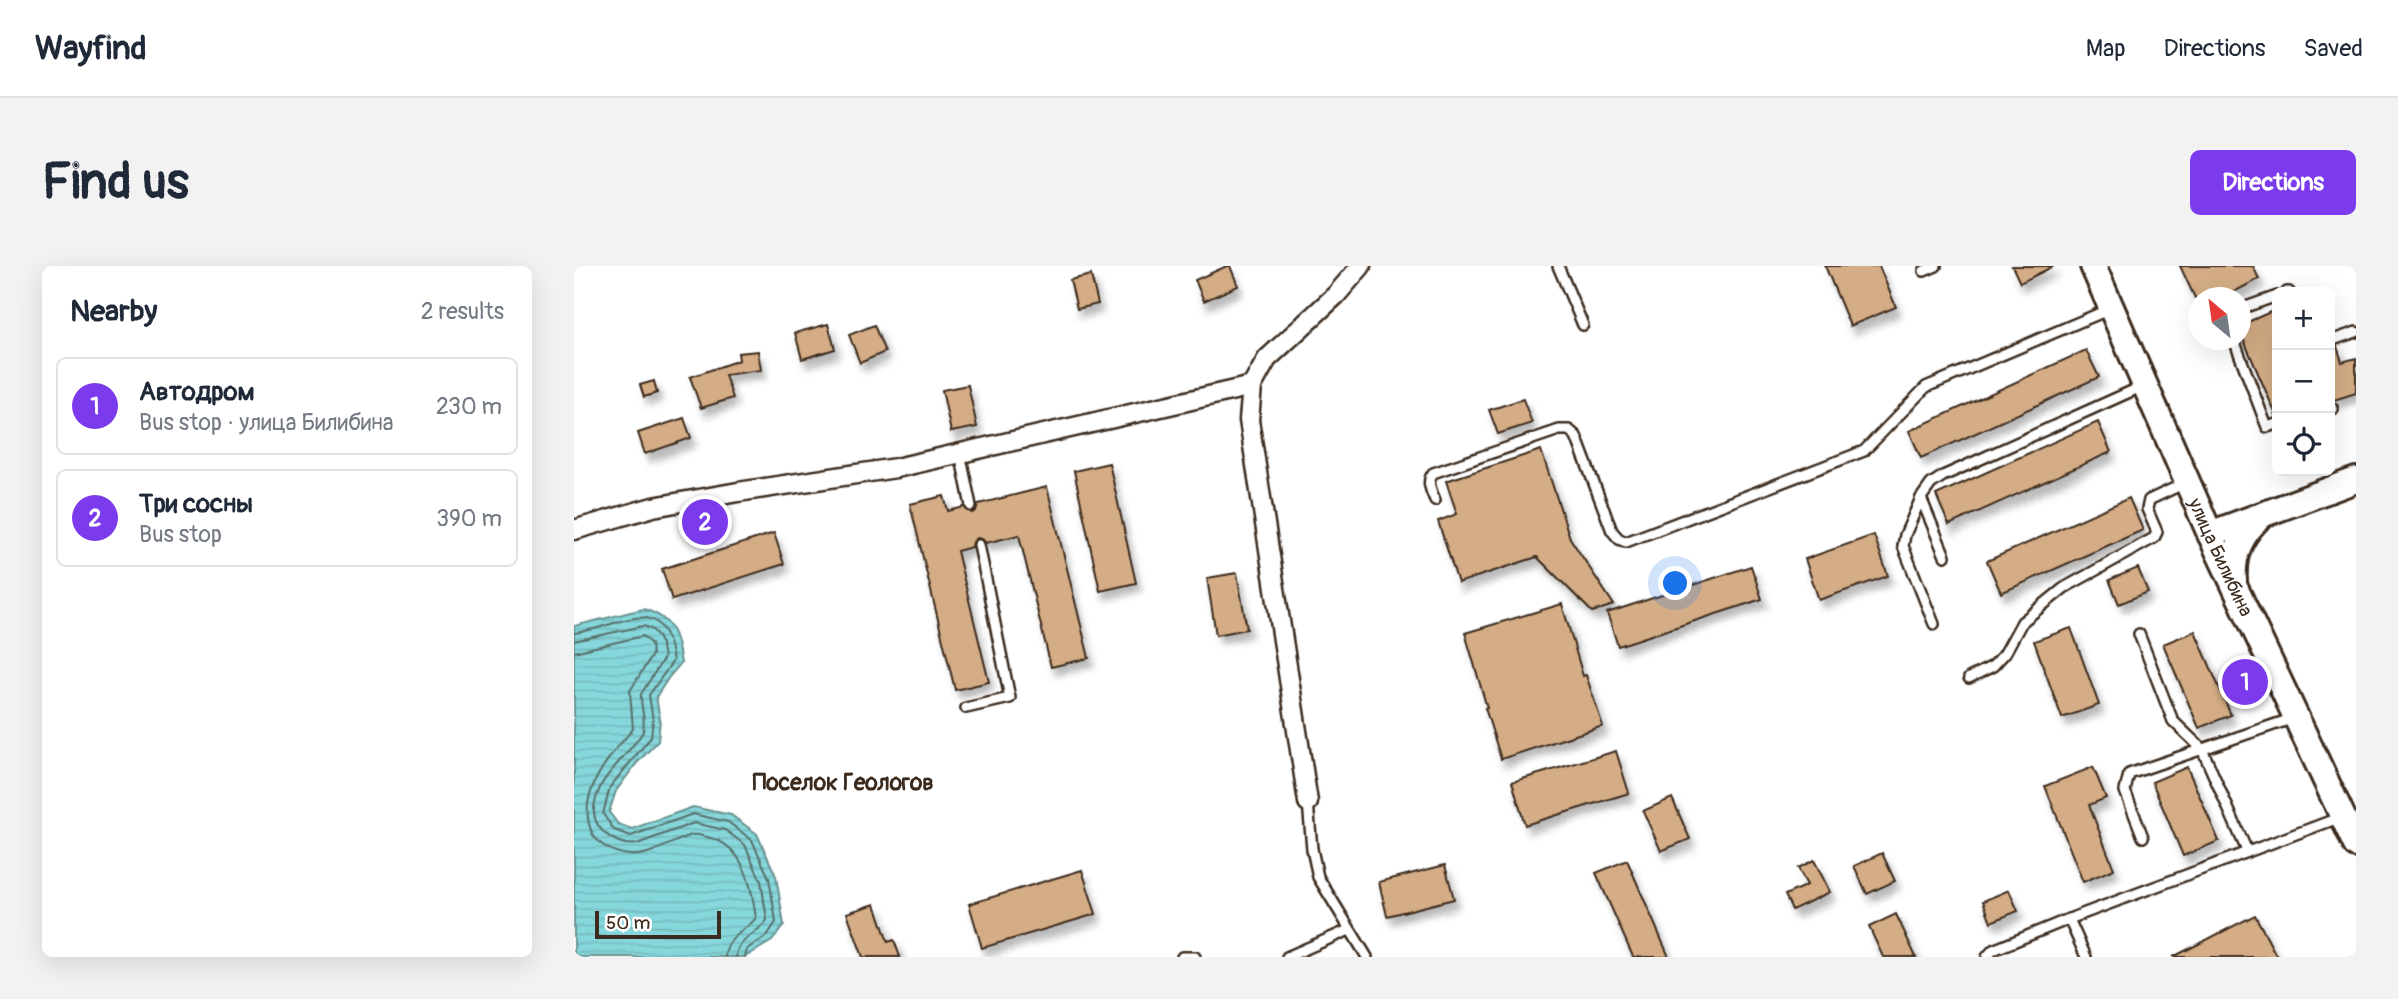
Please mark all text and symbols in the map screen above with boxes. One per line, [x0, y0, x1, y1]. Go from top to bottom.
text: Wayfind [35, 28, 147, 69]
text: Map [2086, 34, 2126, 63]
text: Directions [2164, 34, 2265, 63]
text: Saved [2303, 34, 2363, 63]
button: Directions [2190, 150, 2356, 215]
text: Find us [42, 152, 189, 213]
north arrow [2188, 287, 2251, 350]
map controls [2272, 287, 2335, 476]
button: + [2272, 287, 2335, 350]
text: Nearby [70, 293, 157, 330]
text: 2 results [421, 297, 504, 326]
button: − [2272, 350, 2335, 413]
text: Автодром [139, 376, 255, 408]
text: 1 [91, 392, 100, 421]
text: 230 m [436, 392, 502, 421]
text: Bus stop · улица Билибина [139, 408, 394, 437]
button: locate [2272, 413, 2335, 476]
text: Три сосны [139, 488, 253, 520]
street label: улица Билибина [2182, 494, 2258, 621]
pin: 2 [682, 496, 728, 548]
text: 2 [89, 504, 101, 533]
text: 390 m [436, 504, 502, 533]
text: Bus stop [139, 520, 222, 549]
your location [1658, 566, 1692, 600]
pin: 1 [2222, 656, 2268, 708]
district label: Поселок Геологов [752, 768, 934, 797]
scale bar [595, 908, 721, 940]
text: 50 m [606, 911, 650, 935]

